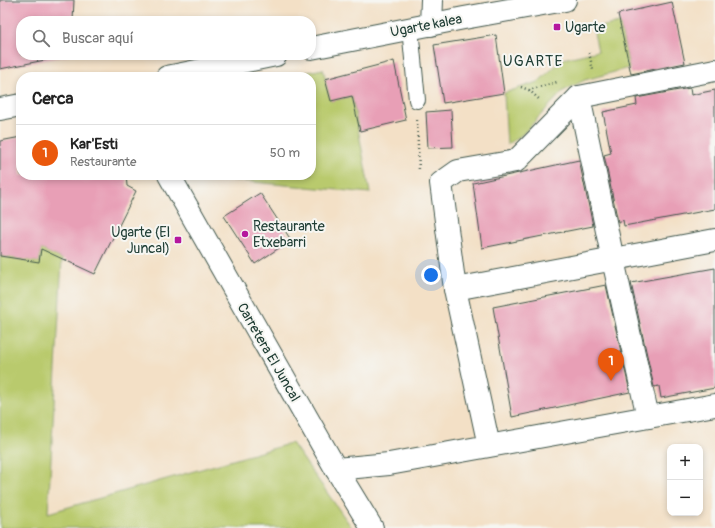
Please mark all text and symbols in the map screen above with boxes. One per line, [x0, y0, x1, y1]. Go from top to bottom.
street label: Ugarte kalea [389, 10, 463, 41]
search box [16, 16, 316, 60]
place label: Ugarte [565, 19, 605, 36]
marker: Ugarte [552, 22, 562, 32]
icon: search [30, 27, 52, 49]
text: Buscar aquí [62, 29, 134, 48]
district label: UGARTE [503, 52, 563, 71]
text: Cerca [32, 88, 73, 109]
text: Kar'Esti [70, 135, 118, 154]
text: 1 [42, 145, 48, 161]
text: 50 m [270, 145, 300, 161]
text: Restaurante [70, 154, 136, 170]
place label: Restaurante Etxebarri [253, 218, 325, 251]
place label: Ugarte (El Juncal) [111, 224, 170, 257]
marker: Restaurante Etxebarri [240, 229, 250, 239]
marker: Ugarte (El Juncal) [173, 235, 183, 245]
your location [421, 265, 441, 285]
street label: Carretera El Juncal [233, 300, 304, 405]
pin: 1 [598, 348, 624, 381]
map controls [667, 444, 703, 516]
button: + [667, 444, 703, 480]
button: − [667, 480, 703, 516]

